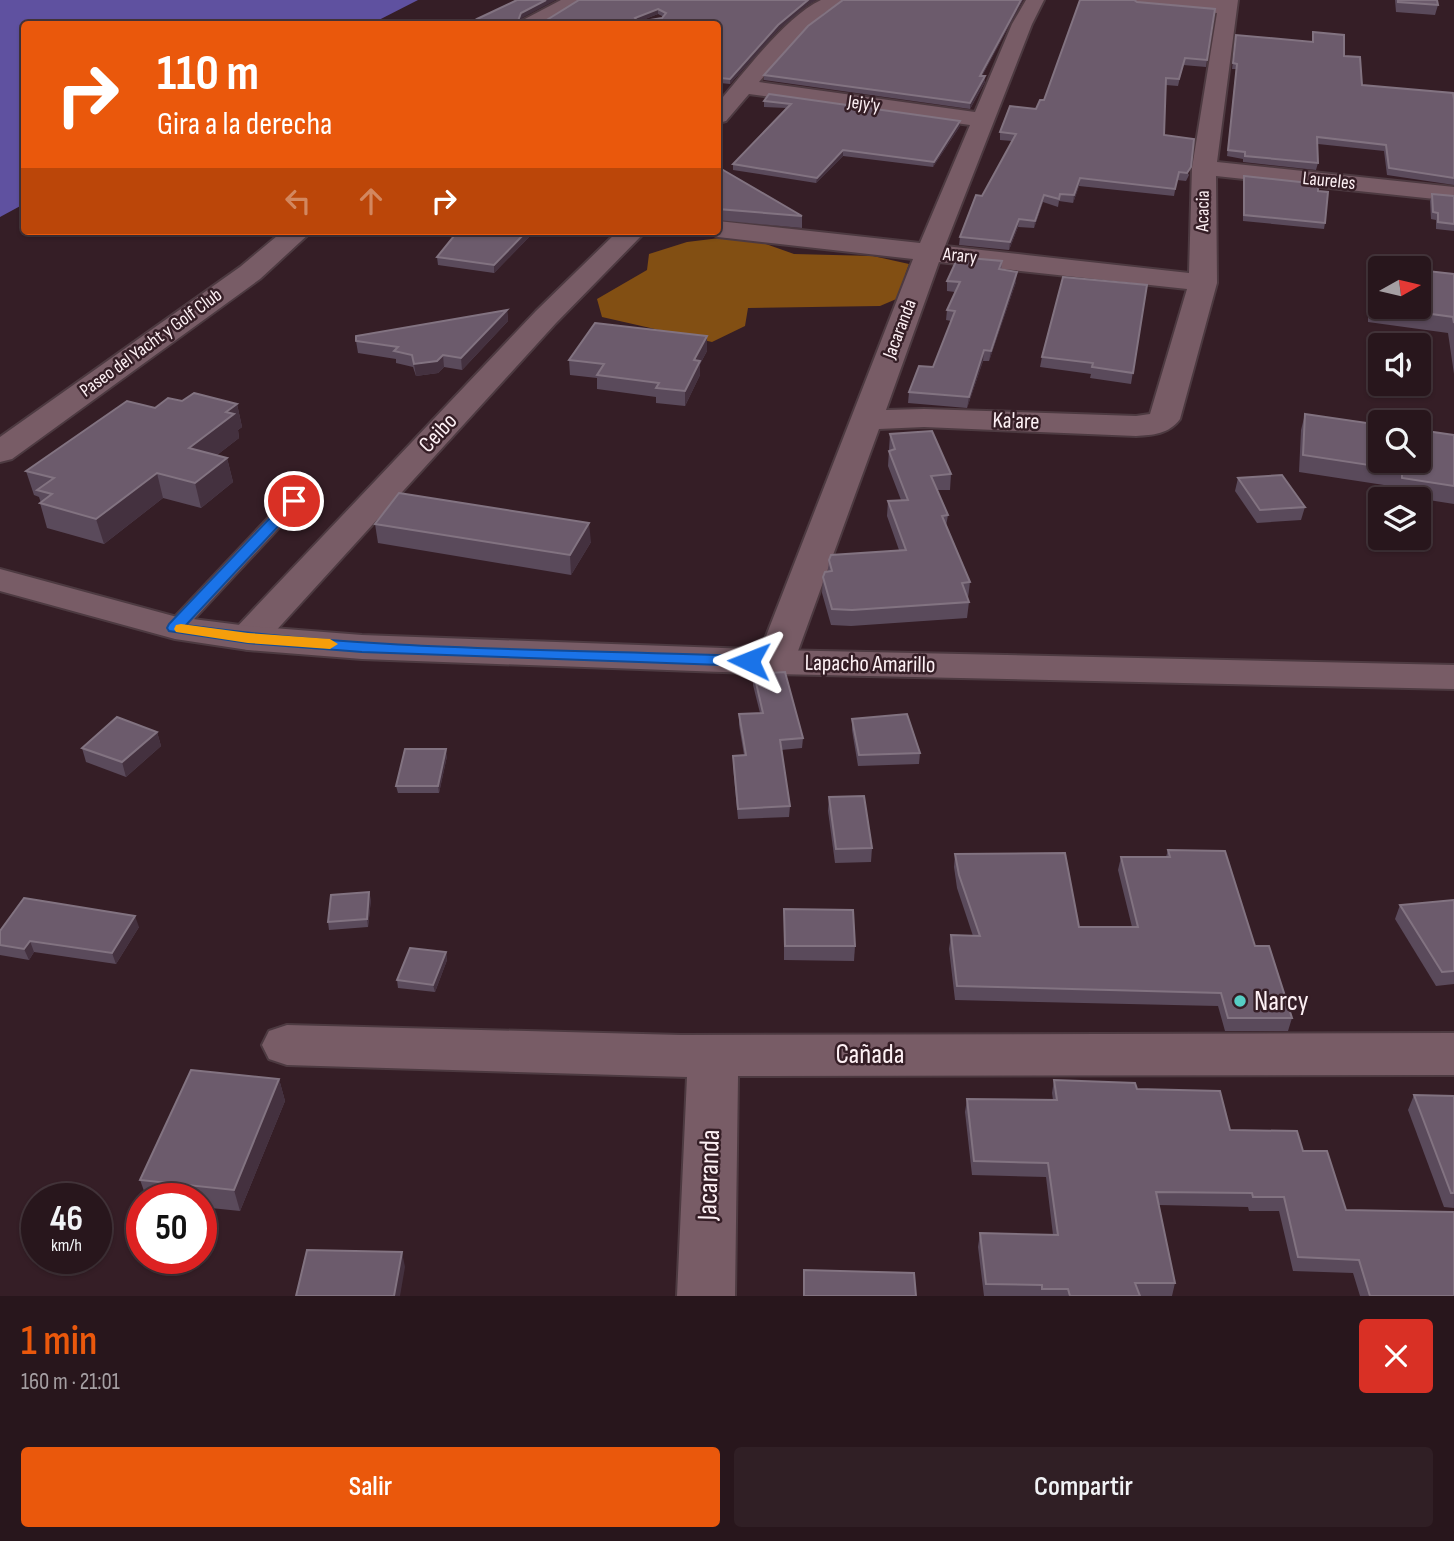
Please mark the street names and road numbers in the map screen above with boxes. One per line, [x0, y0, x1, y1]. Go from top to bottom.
street label: Jejy'y [845, 90, 882, 118]
street label: Laureles [1301, 167, 1357, 195]
street label: Acacia [1191, 190, 1215, 233]
street label: Arary [941, 243, 979, 269]
street label: Paseo del Yacht y Golf Club [75, 284, 227, 402]
street label: Jacaranda [878, 296, 922, 363]
street label: Ka'are [992, 406, 1040, 436]
street label: Ceibo [413, 408, 463, 458]
street label: Lapacho Amarillo [804, 649, 936, 679]
street label: Cañada [835, 1038, 905, 1071]
street label: Jacaranda [691, 1129, 727, 1222]

